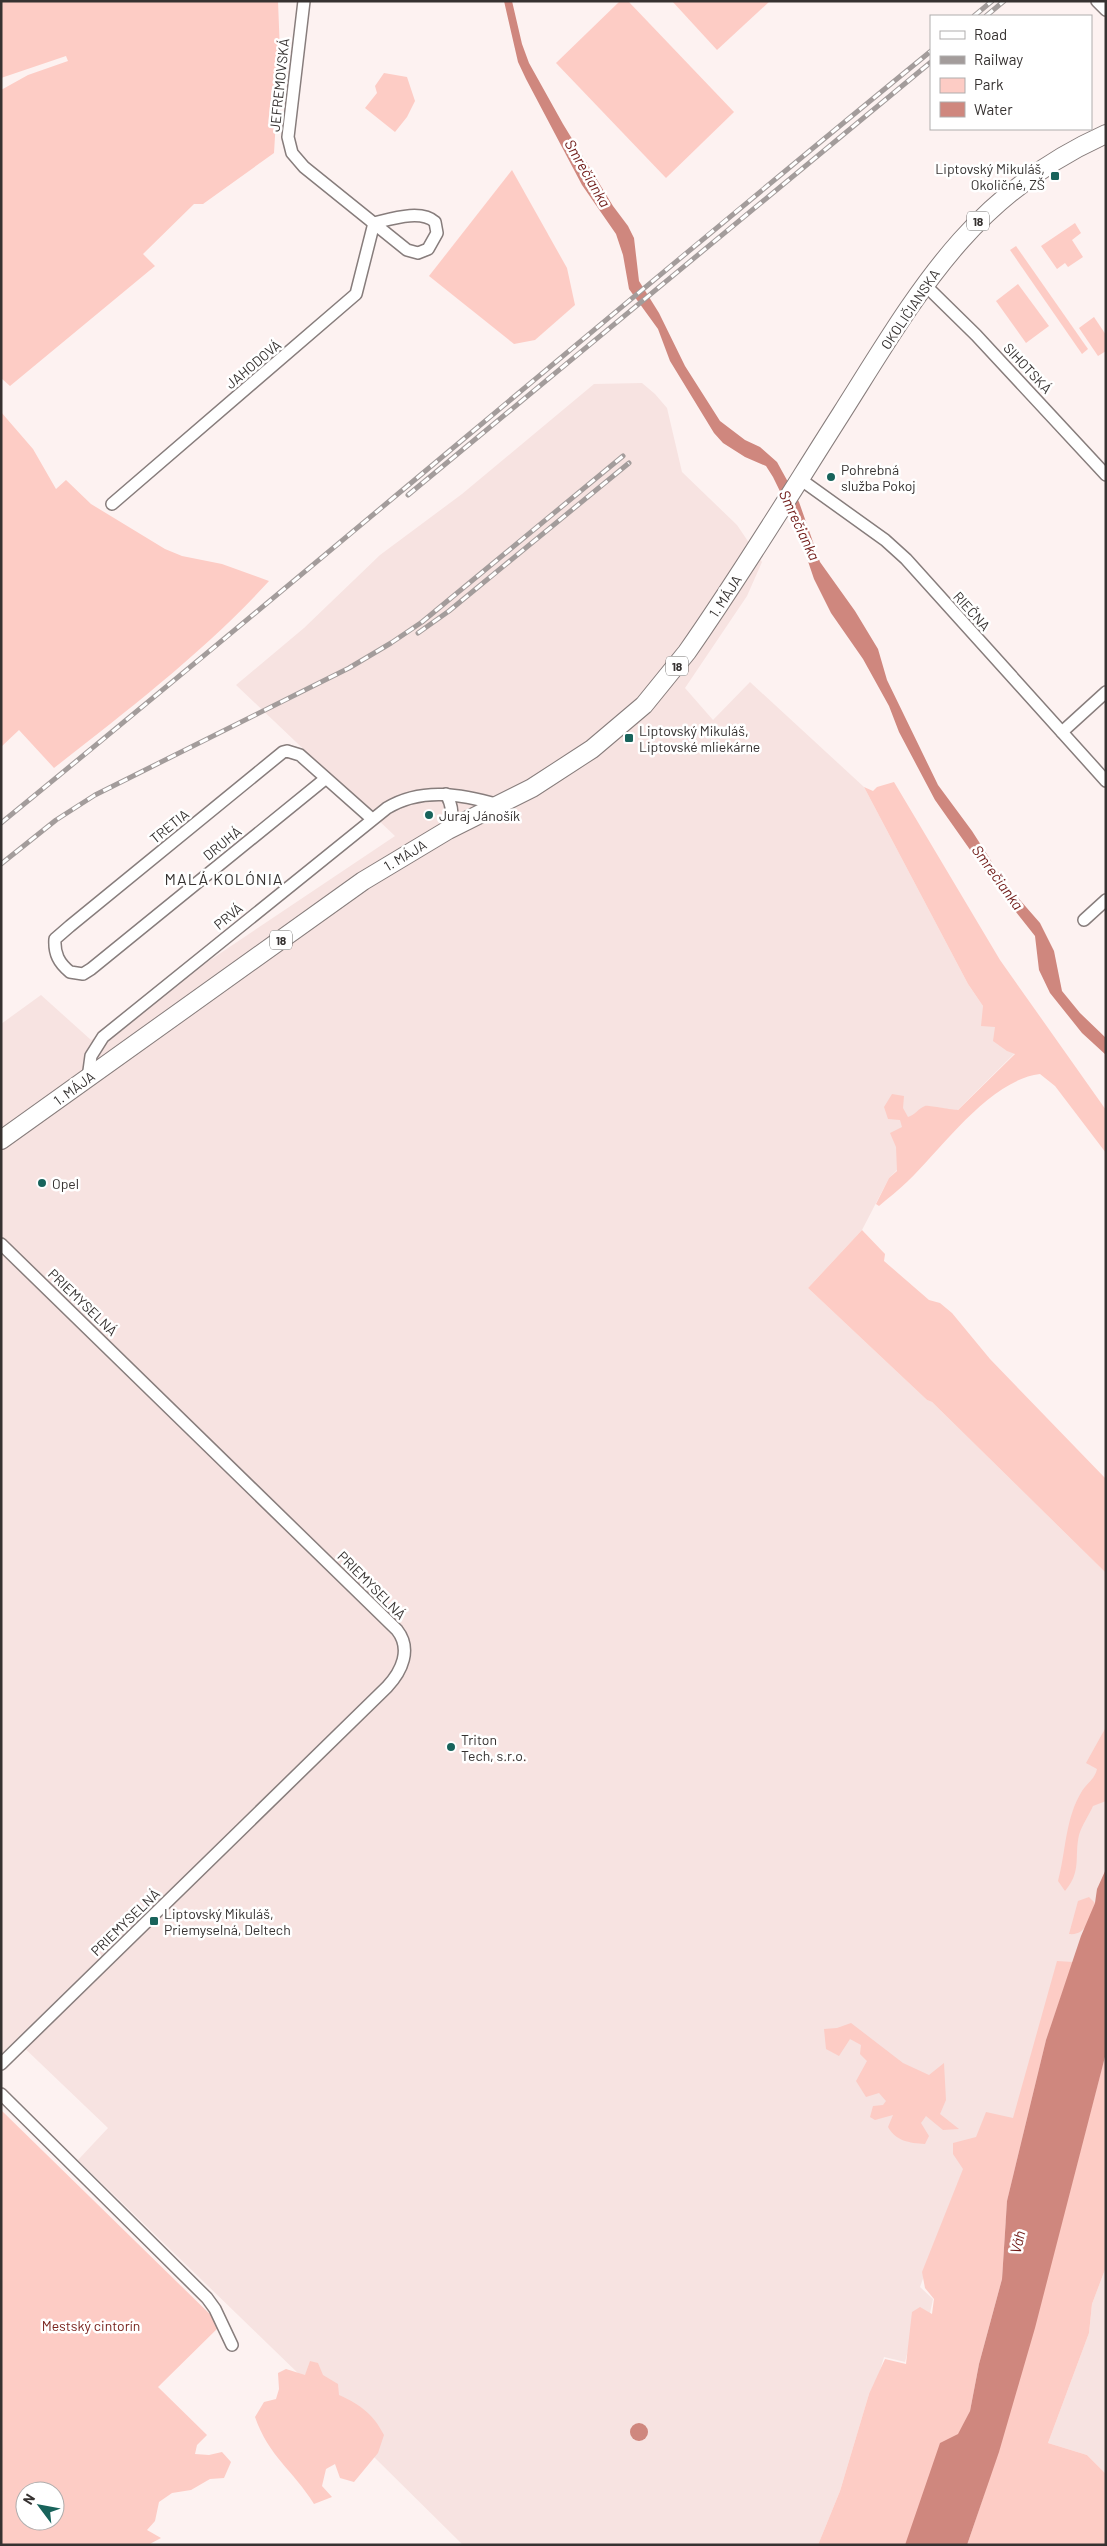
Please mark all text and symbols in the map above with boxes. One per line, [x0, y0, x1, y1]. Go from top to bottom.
legend [930, 15, 1092, 130]
text: Road [974, 25, 1007, 43]
street label: JEFREMOVSKÁ [266, 37, 292, 133]
text: Railway [974, 50, 1023, 68]
text: Park [974, 75, 1004, 93]
text: Water [974, 100, 1013, 118]
water label: Smrečianka [561, 136, 615, 210]
place label: Liptovský Mikuláš, Okoličné, ZŠ [935, 160, 1045, 193]
marker: Liptovský Mikuláš, Okoličné, ZŠ [1049, 170, 1061, 182]
road number: 18 [967, 212, 989, 230]
street label: OKOLIČIANSKA [877, 265, 943, 352]
street label: JAHODOVÁ [222, 336, 285, 392]
street label: SIHOTSKÁ [1000, 339, 1056, 397]
place label: Pohrebná služba Pokoj [841, 461, 916, 494]
marker: Pohrebná služba Pokoj [825, 471, 837, 483]
water label: Smrečianka [776, 487, 824, 563]
street label: 1. MÁJA [705, 571, 745, 620]
street label: RIEČNA [950, 588, 994, 635]
road number: 18 [666, 656, 688, 676]
place label: Liptovský Mikuláš, Liptovské mliekárne [639, 722, 760, 755]
marker: Liptovský Mikuláš, Liptovské mliekárne [623, 732, 635, 744]
street label: TRETIA [146, 805, 192, 847]
place label: Juraj Jánošík [439, 807, 520, 824]
marker: Juraj Jánošík [423, 809, 435, 821]
street label: DRUHÁ [200, 822, 245, 863]
street label: 1. MÁJA [381, 835, 430, 874]
water label: Smrečianka [969, 841, 1028, 913]
district label: MALÁ KOLÓNIA [164, 869, 284, 888]
street label: PRVÁ [210, 899, 246, 933]
road number: 18 [270, 930, 292, 950]
street label: 1. MÁJA [50, 1067, 98, 1109]
place label: Opel [52, 1175, 79, 1192]
marker: Opel [36, 1177, 48, 1189]
street label: PRIEMYSELNÁ [45, 1265, 121, 1339]
street label: PRIEMYSELNÁ [334, 1547, 410, 1623]
place label: Triton Tech, s.r.o. [461, 1731, 527, 1764]
marker: Triton Tech, s.r.o. [445, 1741, 457, 1753]
street label: PRIEMYSELNÁ [87, 1885, 163, 1959]
place label: Liptovský Mikuláš, Priemyselná, Deltech [164, 1905, 291, 1938]
marker: Liptovský Mikuláš, Priemyselná, Deltech [148, 1915, 160, 1927]
water label: Váh [1006, 2229, 1028, 2255]
park label: Mestský cintorín [42, 2317, 140, 2334]
north arrow [15, 2481, 65, 2531]
text: N [19, 2490, 38, 2507]

